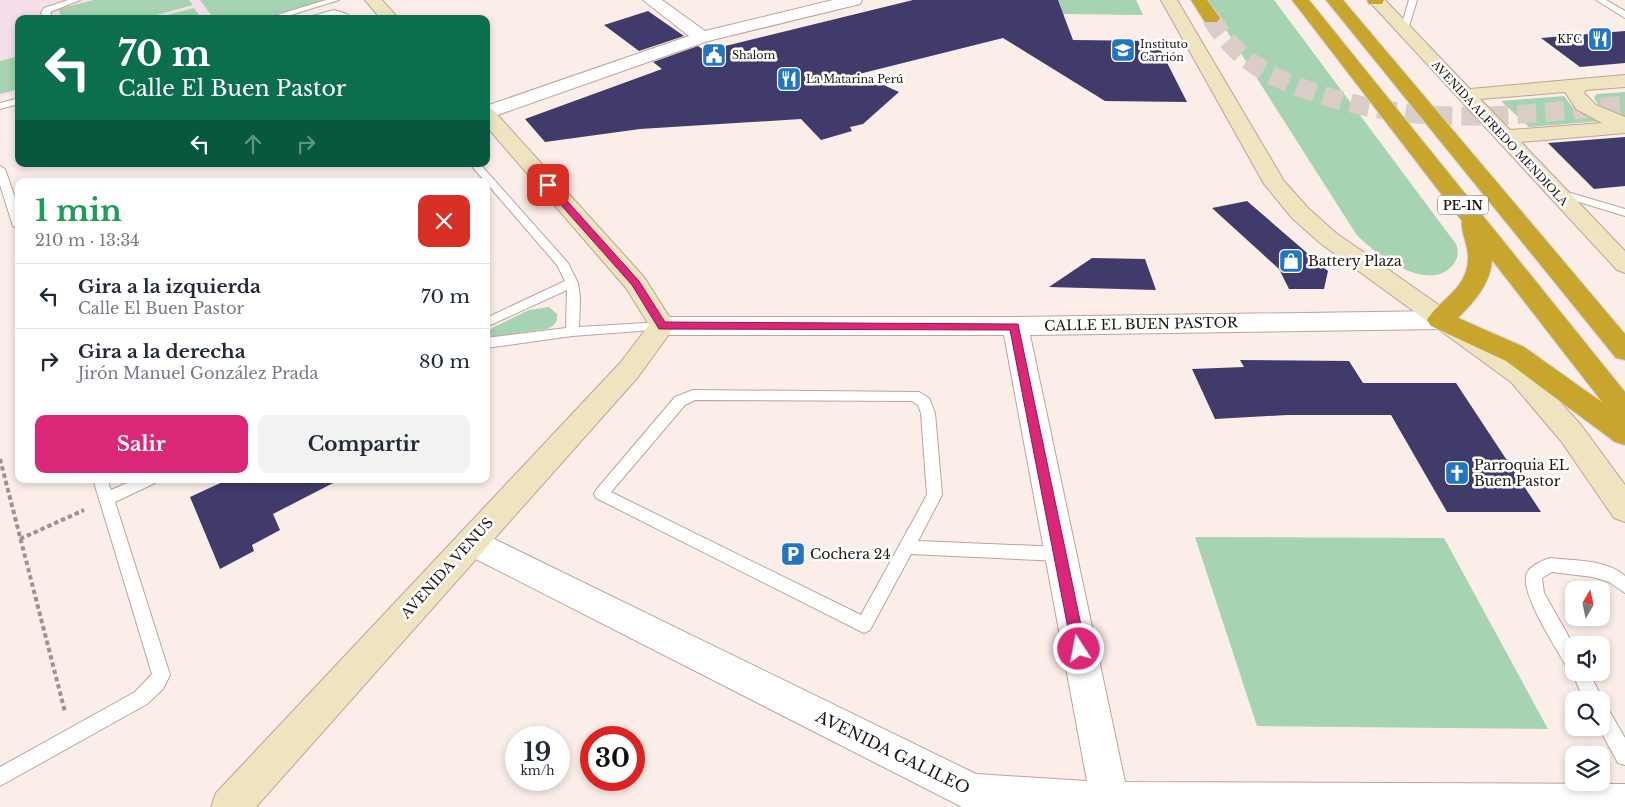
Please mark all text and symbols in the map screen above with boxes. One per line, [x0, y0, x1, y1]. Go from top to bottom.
restaurant icon: KFC [1587, 26, 1613, 52]
text: 70 m [118, 32, 211, 75]
place label: KFC [1557, 32, 1582, 46]
icon: left [35, 35, 100, 100]
school or university icon: Instituto Carrión [1110, 37, 1136, 63]
place label: Instituto Carrión [1140, 37, 1188, 64]
public building icon: Shalom [701, 42, 727, 68]
place label: Shalom [732, 48, 776, 62]
street label: AVENIDA ALFREDO MENDIOLA [1428, 57, 1571, 209]
restaurant icon: La Matarina Perú [776, 66, 802, 92]
place label: La Matarina Perú [806, 72, 904, 86]
text: Calle El Buen Pastor [118, 75, 346, 102]
icon: left [186, 130, 214, 158]
icon: ahead [239, 130, 267, 158]
icon: right [292, 130, 320, 158]
pin [527, 164, 569, 206]
icon: arrive [534, 171, 562, 199]
text: 1 min [35, 192, 122, 229]
button: close [418, 195, 470, 247]
road number: PE-1N [1438, 196, 1488, 214]
text: 210 m · 13:34 [35, 230, 140, 250]
shop icon: Battery Plaza [1278, 248, 1304, 274]
place label: Battery Plaza [1308, 252, 1402, 270]
text: Gira a la izquierda [78, 275, 261, 298]
icon: left [35, 282, 63, 310]
text: 70 m [421, 285, 470, 308]
text: Calle El Buen Pastor [78, 298, 244, 318]
street label: CALLE EL BUEN PASTOR [1044, 313, 1239, 335]
text: Gira a la derecha [78, 340, 246, 363]
icon: right [35, 347, 63, 375]
text: 80 m [419, 350, 470, 373]
text: Jirón Manuel González Prada [78, 363, 318, 383]
button: Salir [35, 415, 248, 473]
button: Compartir [258, 415, 470, 473]
place label: Parroquia EL Buen Pastor [1474, 456, 1569, 490]
church icon: Parroquia EL Buen Pastor [1444, 460, 1470, 486]
street label: AVENIDA VENUS [396, 514, 497, 623]
parking icon: Cochera 24 [780, 541, 806, 567]
place label: Cochera 24 [810, 545, 891, 563]
north arrow [1565, 581, 1610, 626]
map controls [1565, 581, 1610, 791]
position arrow [1052, 622, 1104, 674]
button: sound [1565, 636, 1610, 681]
button: search [1565, 691, 1610, 736]
street label: AVENIDA GALILEO [812, 706, 973, 798]
speed limit sign: 30 [580, 726, 645, 791]
text: 19 [524, 737, 551, 768]
button: layers [1565, 746, 1610, 791]
text: km/h [520, 763, 555, 778]

